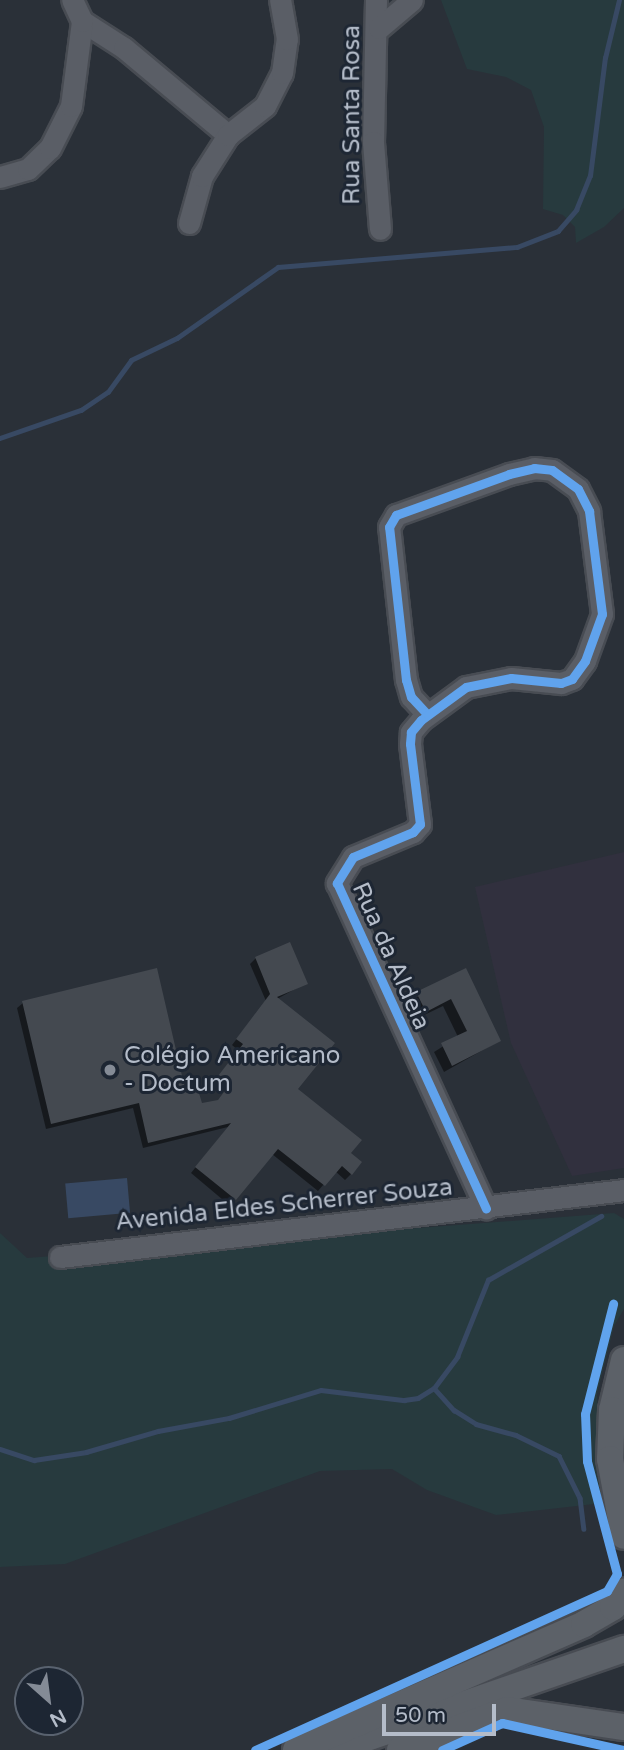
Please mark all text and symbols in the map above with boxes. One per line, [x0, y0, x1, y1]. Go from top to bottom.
street label: Rua Santa Rosa [338, 25, 366, 205]
street label: Rua da Aldeia [346, 878, 436, 1034]
place label: Colégio Americano - Doctum [124, 1042, 340, 1098]
marker: Colégio Americano - Doctum [102, 1062, 118, 1078]
street label: Avenida Eldes Scherrer Souza [114, 1173, 454, 1237]
north arrow [14, 1666, 84, 1736]
scale bar [386, 1690, 500, 1734]
text: 50 m [395, 1703, 446, 1728]
text: N [46, 1704, 70, 1731]

